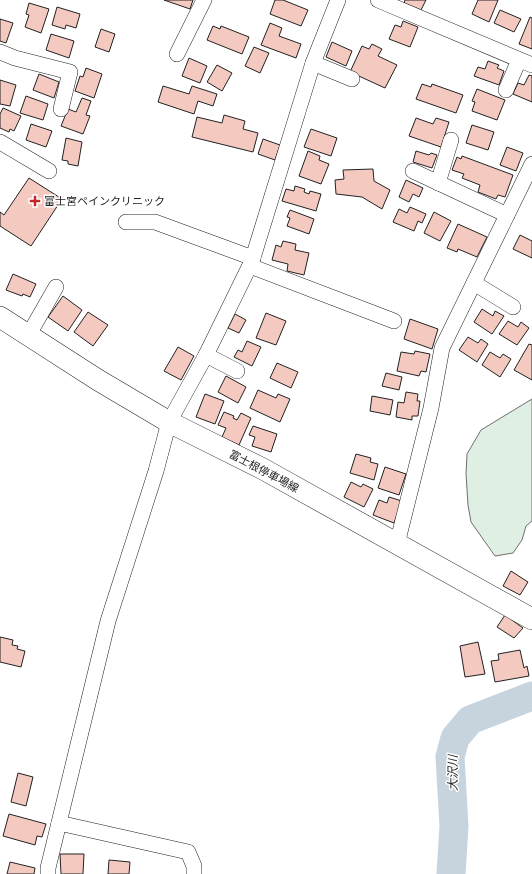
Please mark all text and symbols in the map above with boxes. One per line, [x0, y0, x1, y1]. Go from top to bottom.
place label: 富士宮ペインクリニック [44, 194, 165, 208]
marker: 富士宮ペインクリニック [29, 195, 41, 207]
street label: 富士根停車場線 [227, 447, 301, 495]
water label: 大沢川 [445, 753, 460, 791]

